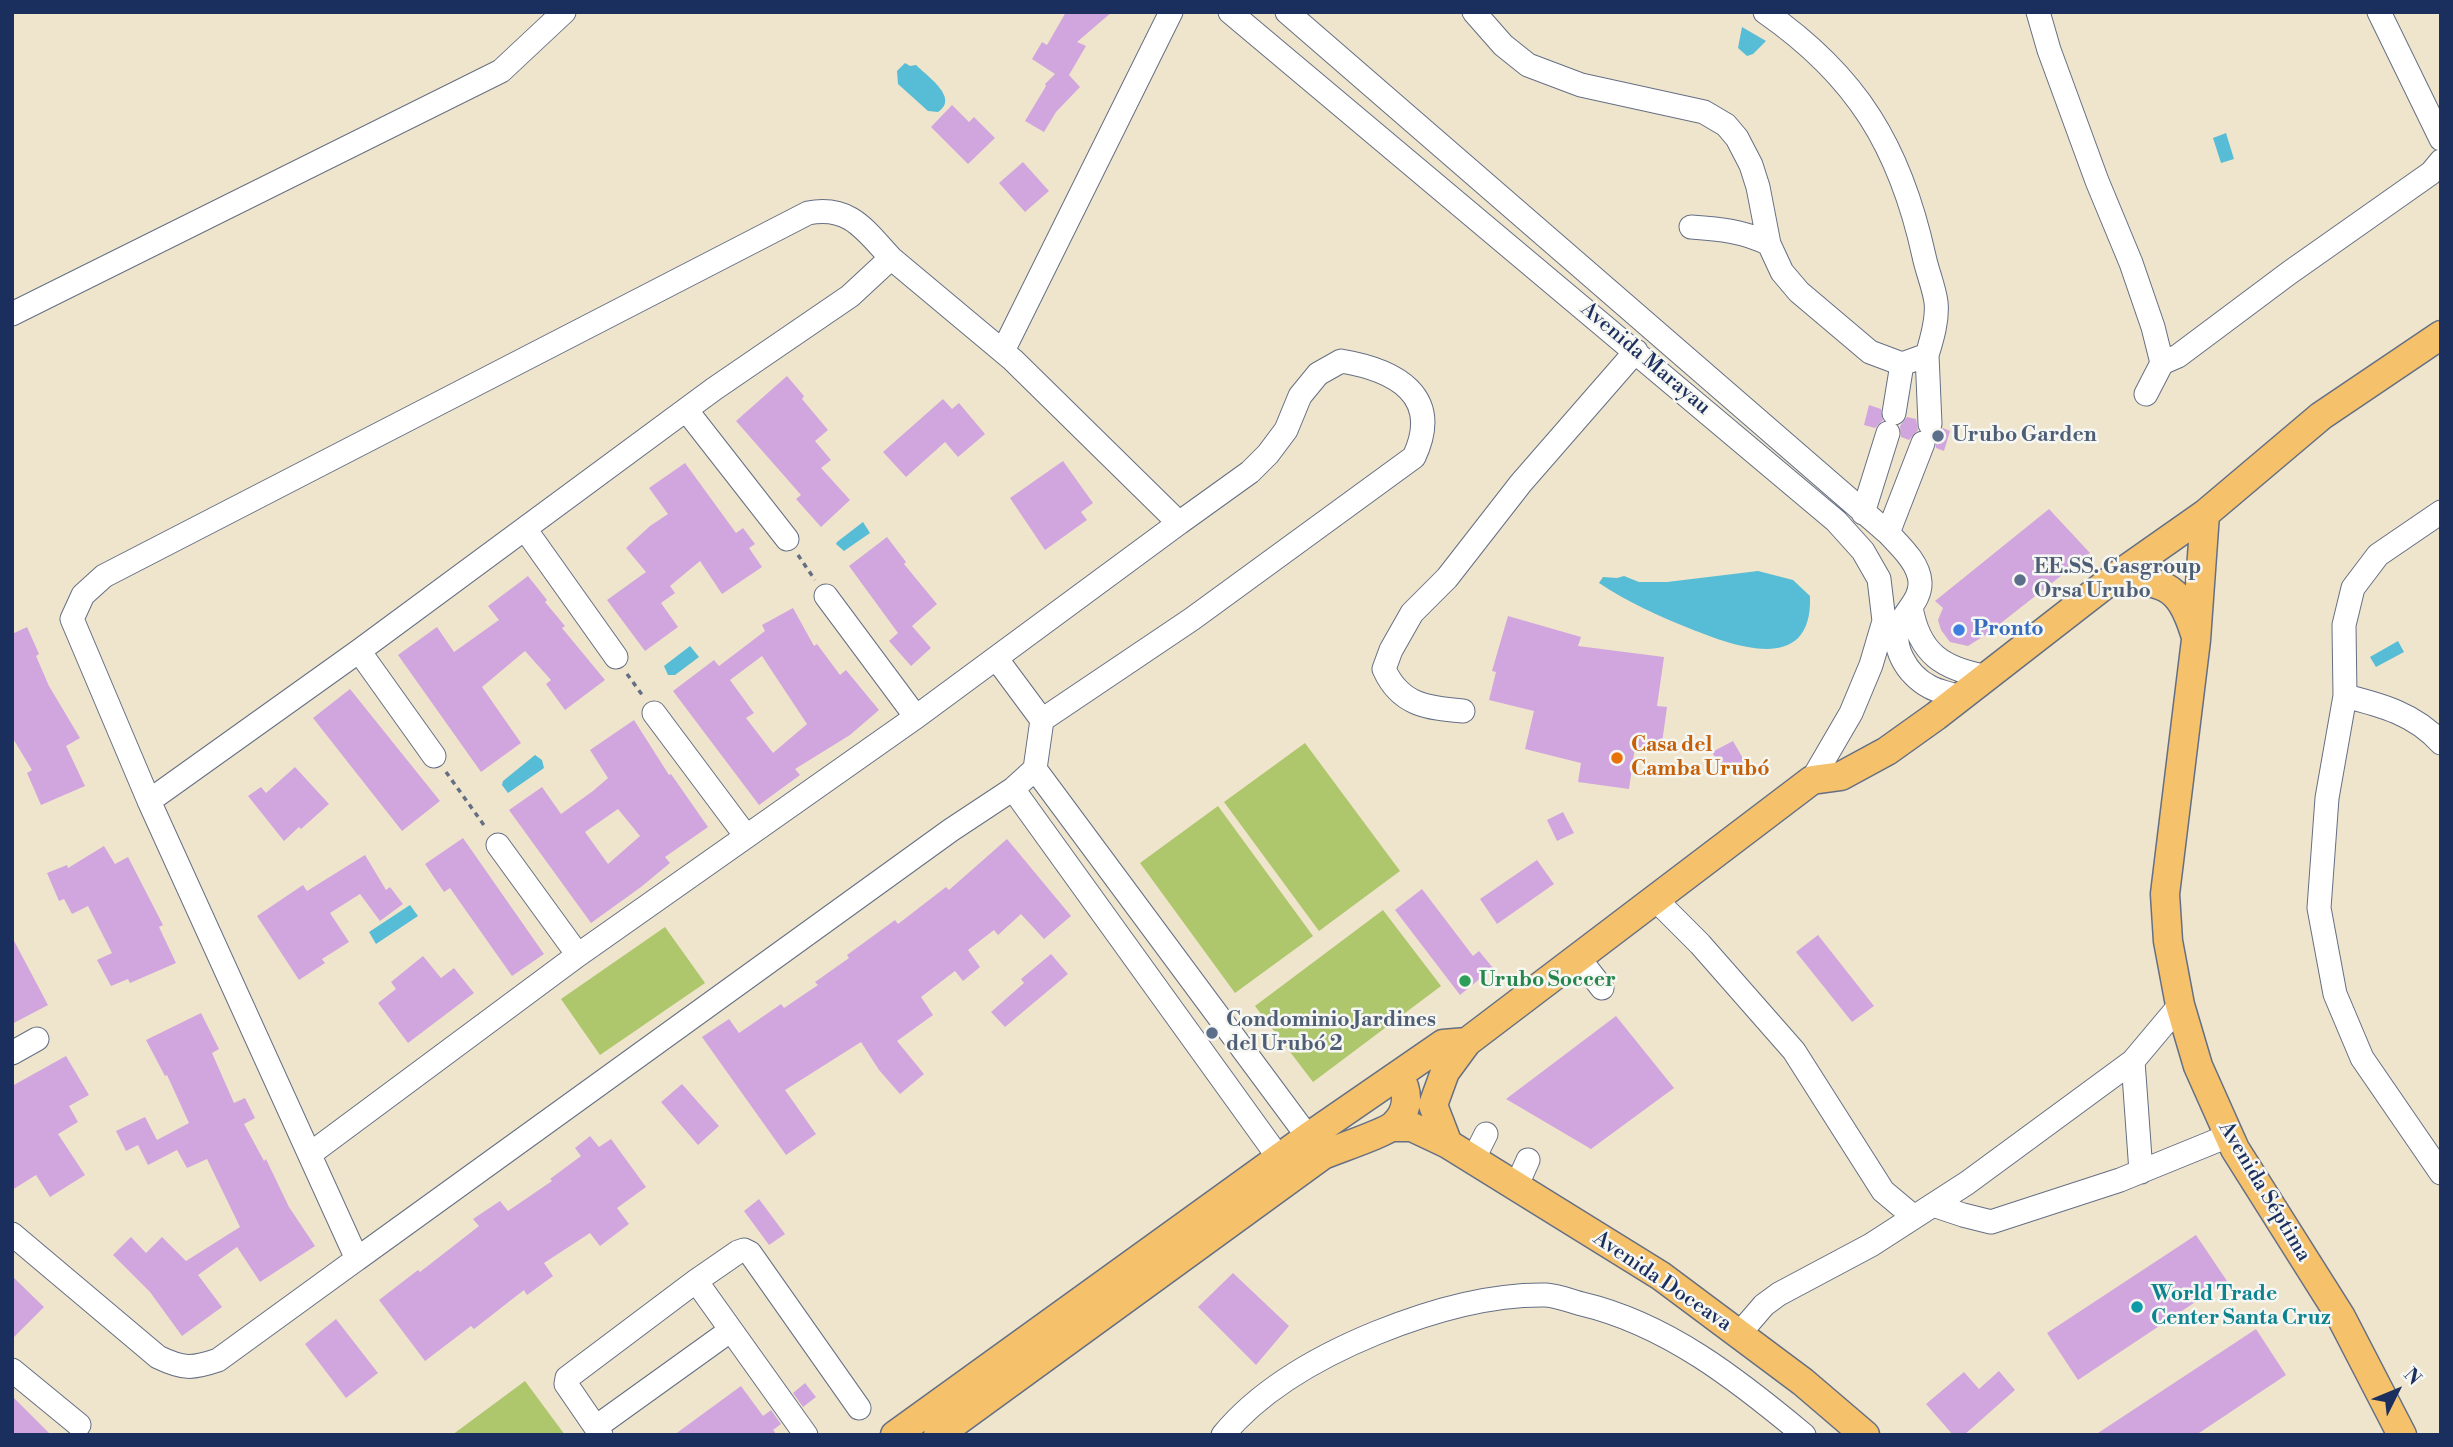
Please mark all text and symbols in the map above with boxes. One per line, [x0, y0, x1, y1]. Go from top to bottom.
street label: Avenida Marayau [1575, 297, 1715, 421]
place label: Urubo Garden [1952, 423, 2097, 449]
marker: Urubo Garden [1930, 428, 1946, 444]
place label: EE.SS. Gasgroup Orsa Urubo [2034, 555, 2201, 605]
marker: EE.SS. Gasgroup Orsa Urubo [2012, 572, 2028, 588]
place label: Pronto [1973, 617, 2044, 643]
marker: Pronto [1951, 622, 1967, 638]
place label: Casa del Camba Urubó [1631, 733, 1770, 783]
marker: Casa del Camba Urubó [1609, 750, 1625, 766]
place label: Urubo Soccer [1479, 968, 1616, 994]
marker: Urubo Soccer [1457, 973, 1473, 989]
place label: Condominio Jardines del Urubó 2 [1226, 1008, 1436, 1058]
marker: Condominio Jardines del Urubó 2 [1204, 1025, 1220, 1041]
street label: Avenida Séptima [2212, 1118, 2316, 1266]
street label: Avenida Doceava [1588, 1226, 1736, 1338]
place label: World Trade Center Santa Cruz [2151, 1282, 2331, 1332]
marker: World Trade Center Santa Cruz [2129, 1299, 2145, 1315]
north arrow [2362, 1356, 2432, 1426]
text: N [2398, 1363, 2426, 1390]

